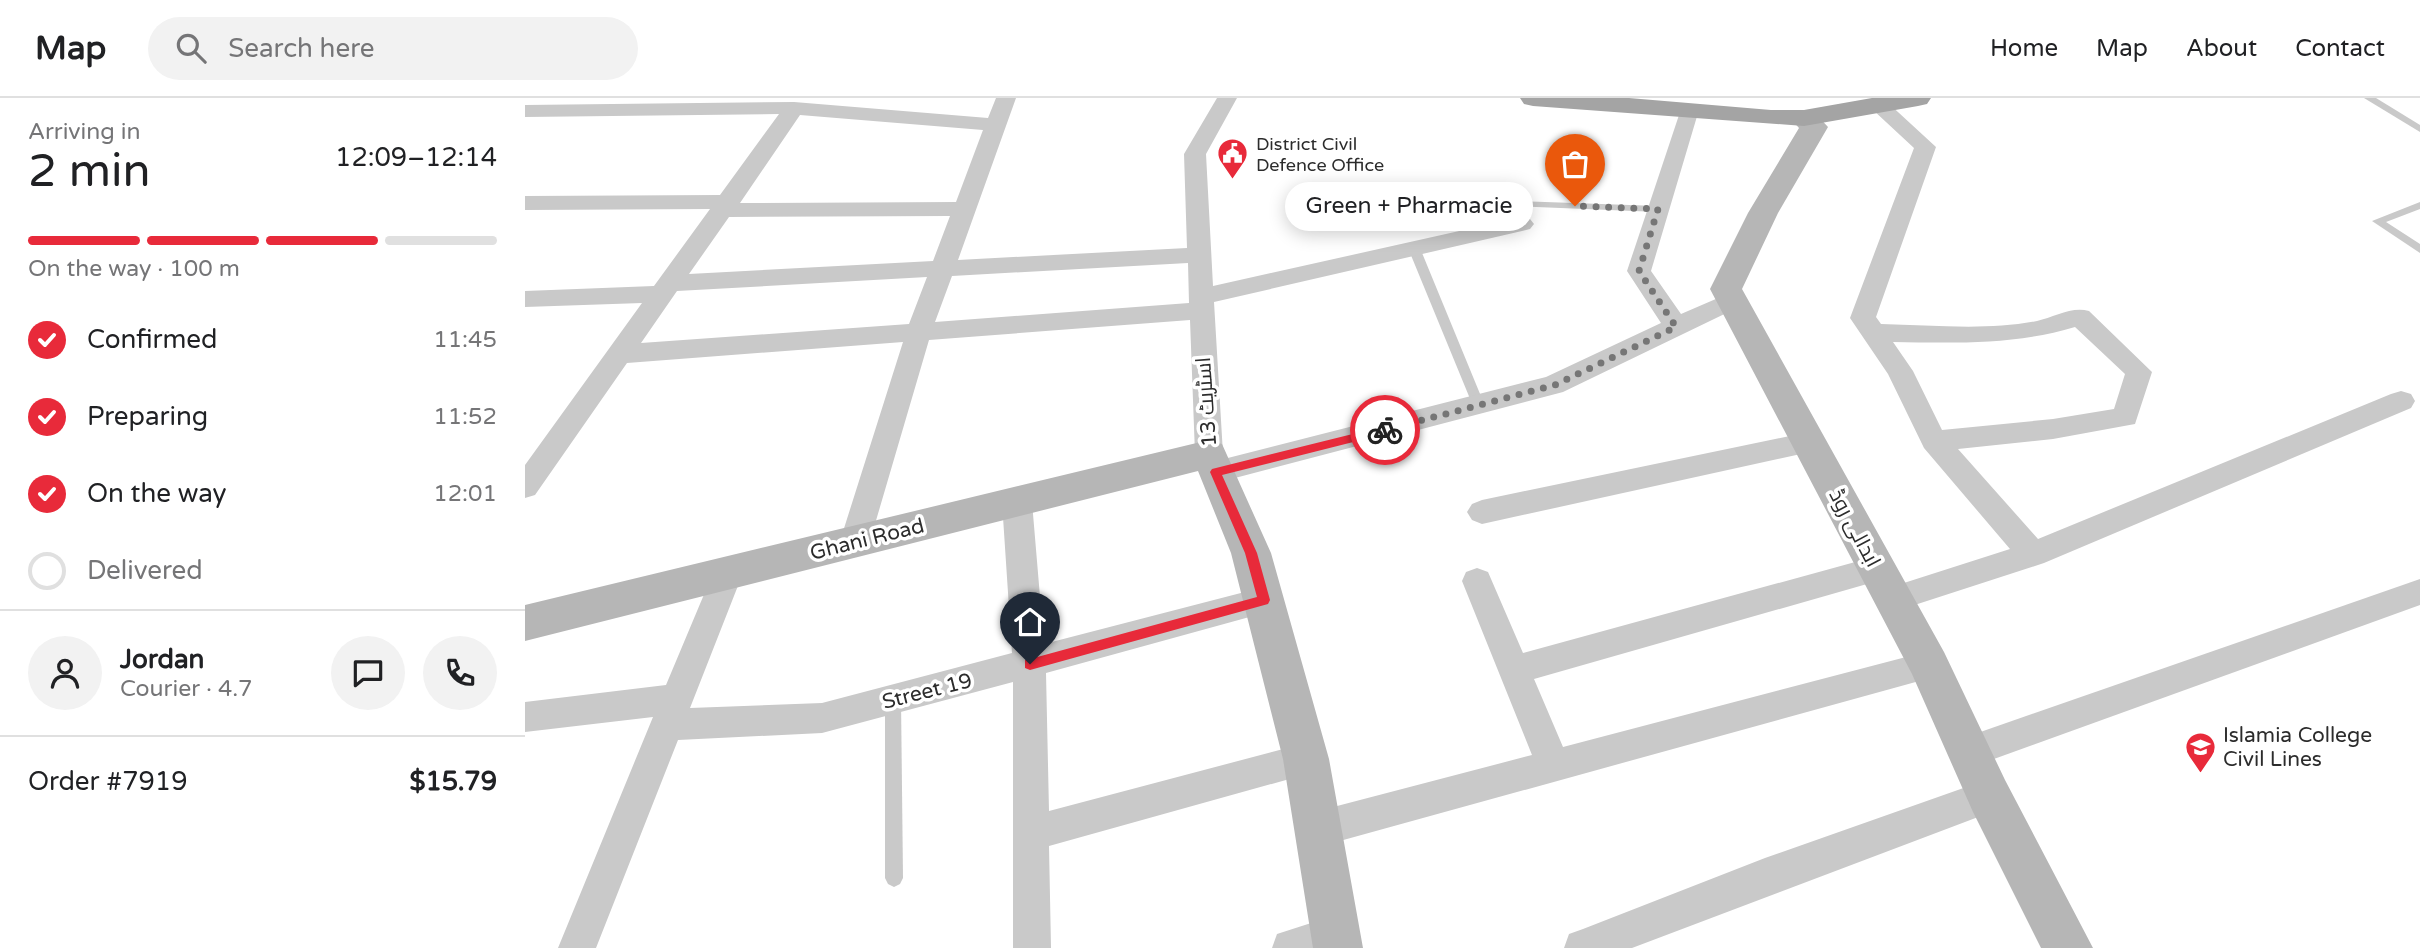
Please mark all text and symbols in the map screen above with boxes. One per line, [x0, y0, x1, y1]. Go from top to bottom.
search box [148, 17, 638, 80]
text: Map [35, 29, 106, 68]
icon: search [172, 29, 210, 67]
text: Search here [228, 33, 374, 64]
text: Home [1990, 34, 2058, 63]
text: Map [2096, 34, 2148, 63]
text: About [2186, 34, 2257, 63]
text: Contact [2295, 34, 2385, 63]
text: Arriving in [28, 118, 141, 146]
place label: District Civil Defence Office [1256, 133, 1384, 176]
pin [1545, 134, 1605, 206]
public building icon: District Civil Defence Office [1216, 137, 1250, 181]
text: 12:09–12:14 [335, 142, 497, 173]
text: 2 min [28, 144, 151, 199]
icon: bag [1556, 145, 1594, 183]
callout: Green + Pharmacie [1285, 182, 1533, 230]
text: Green + Pharmacie [1306, 192, 1512, 220]
text: On the way · 100 m [28, 255, 240, 283]
icon: check [28, 321, 66, 359]
text: Confirmed [87, 324, 217, 355]
text: 11:45 [433, 326, 497, 354]
street label: اسٹریٹ 13 [1191, 356, 1222, 448]
courier [1350, 395, 1420, 465]
icon: check [28, 398, 66, 436]
text: Preparing [87, 401, 208, 432]
text: 11:52 [433, 403, 497, 431]
icon: bike [1366, 411, 1404, 449]
icon: check [28, 475, 66, 513]
text: On the way [87, 478, 227, 509]
text: 12:01 [433, 480, 497, 508]
street label: ابدالی روڈ [1824, 485, 1886, 572]
street label: Ghani Road [807, 513, 927, 566]
text: Delivered [87, 555, 203, 586]
pin [1000, 592, 1060, 664]
icon: home [1011, 603, 1049, 641]
button: person [28, 636, 102, 710]
button: chat [331, 636, 405, 710]
button: phone [423, 636, 497, 710]
text: Jordan [120, 644, 204, 675]
street label: Street 19 [880, 668, 975, 715]
text: Courier · 4.7 [120, 675, 253, 703]
place label: Islamia College Civil Lines [2223, 723, 2372, 772]
school or university icon: Islamia College Civil Lines [2183, 730, 2217, 774]
text: Order #7919 [28, 766, 188, 797]
text: $15.79 [409, 766, 497, 797]

